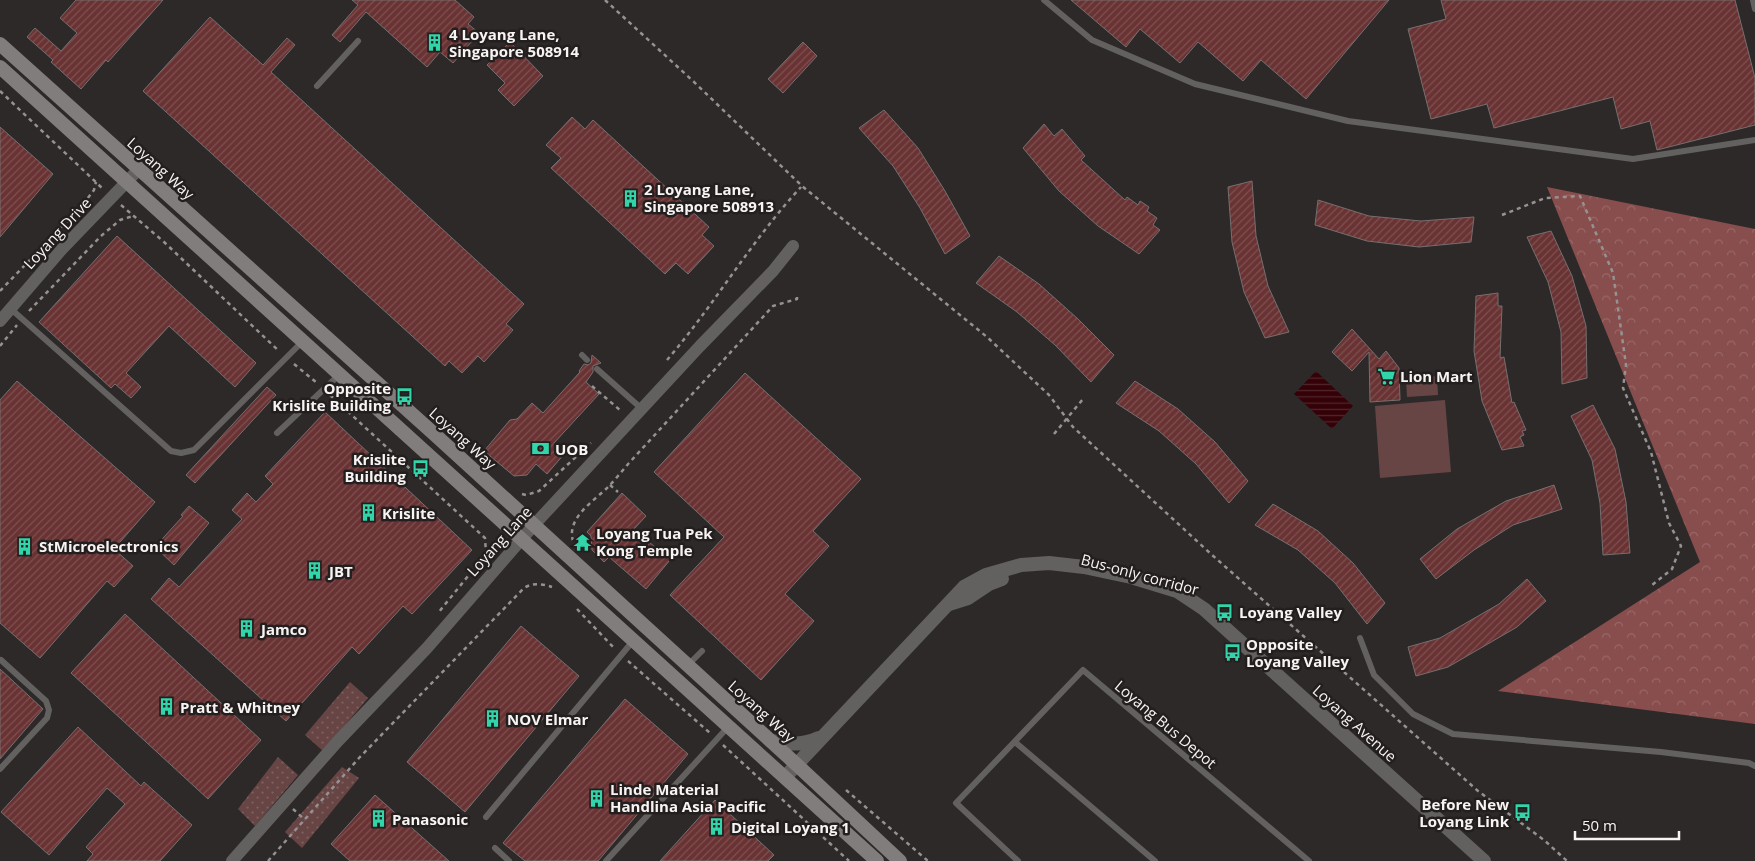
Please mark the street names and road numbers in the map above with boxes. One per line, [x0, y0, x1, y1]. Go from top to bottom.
street label: Loyang Way [123, 133, 199, 204]
street label: Loyang Drive [19, 193, 95, 273]
street label: Loyang Way [425, 403, 501, 474]
street label: Loyang Lane [462, 502, 536, 580]
street label: Bus-only corridor [1079, 549, 1201, 599]
street label: Loyang Way [724, 676, 800, 747]
street label: Loyang Bus Depot [1111, 676, 1221, 772]
street label: Loyang Avenue [1309, 680, 1401, 766]

